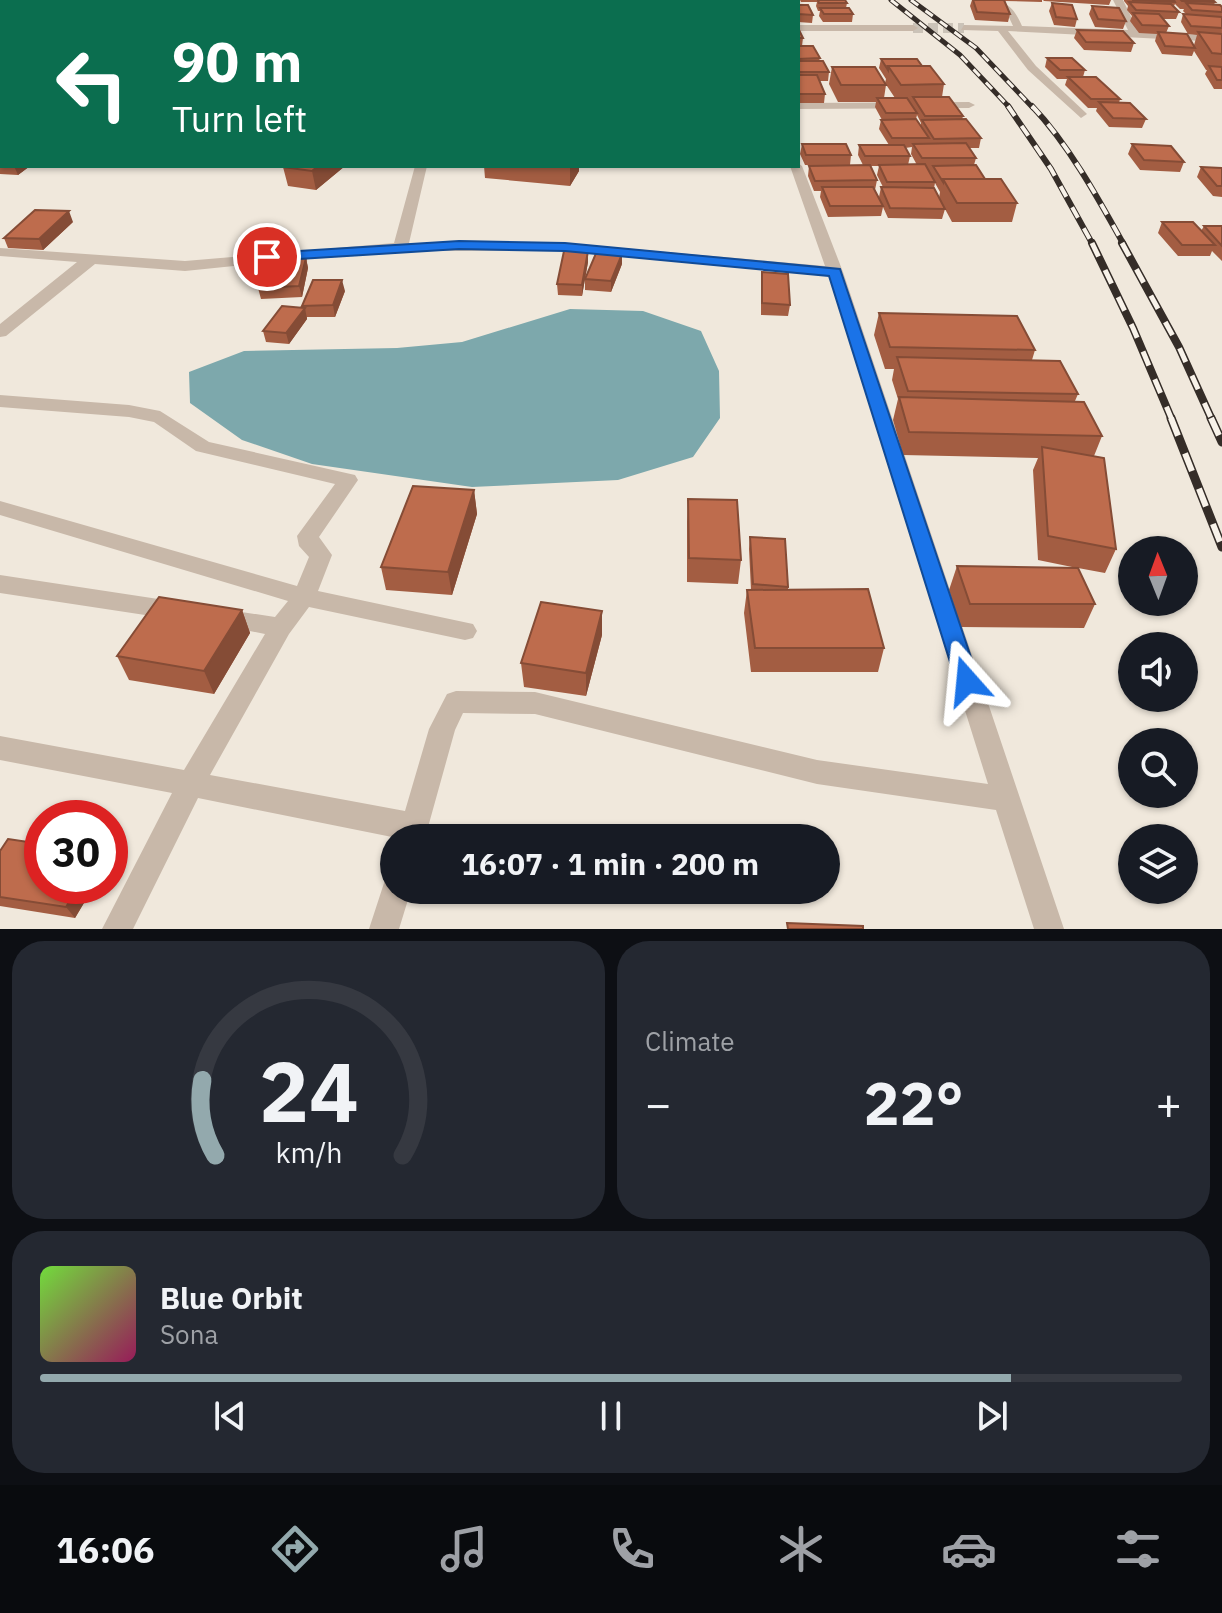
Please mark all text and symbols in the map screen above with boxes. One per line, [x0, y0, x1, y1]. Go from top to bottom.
text: 90 m [172, 25, 302, 97]
icon: left [40, 32, 144, 136]
text: Turn left [172, 95, 307, 142]
pin [233, 223, 301, 291]
icon: arrive [245, 235, 289, 279]
north arrow [1118, 536, 1198, 616]
map controls [1118, 536, 1198, 904]
button: sound [1118, 632, 1198, 712]
position arrow [925, 639, 1009, 723]
button: search [1118, 728, 1198, 808]
speed limit sign: 30 [24, 800, 128, 904]
button: layers [1118, 824, 1198, 904]
text: 16:07 · 1 min · 200 m [461, 844, 759, 883]
text: Climate [645, 1024, 735, 1058]
text: 24 [259, 1037, 358, 1145]
text: 22° [863, 1063, 964, 1142]
text: − [645, 1075, 671, 1132]
text: + [1156, 1075, 1182, 1132]
text: km/h [275, 1134, 342, 1171]
text: Blue Orbit [160, 1278, 303, 1317]
text: Sona [160, 1317, 218, 1351]
icon: previous [208, 1394, 252, 1438]
icon: pause [589, 1394, 633, 1438]
icon: next [970, 1394, 1014, 1438]
icon: directions [267, 1521, 323, 1577]
icon: music [436, 1521, 492, 1577]
icon: phone [604, 1521, 660, 1577]
icon: climate [773, 1521, 829, 1577]
icon: car [941, 1521, 997, 1577]
icon: filters [1110, 1521, 1166, 1577]
text: 16:06 [56, 1526, 155, 1573]

